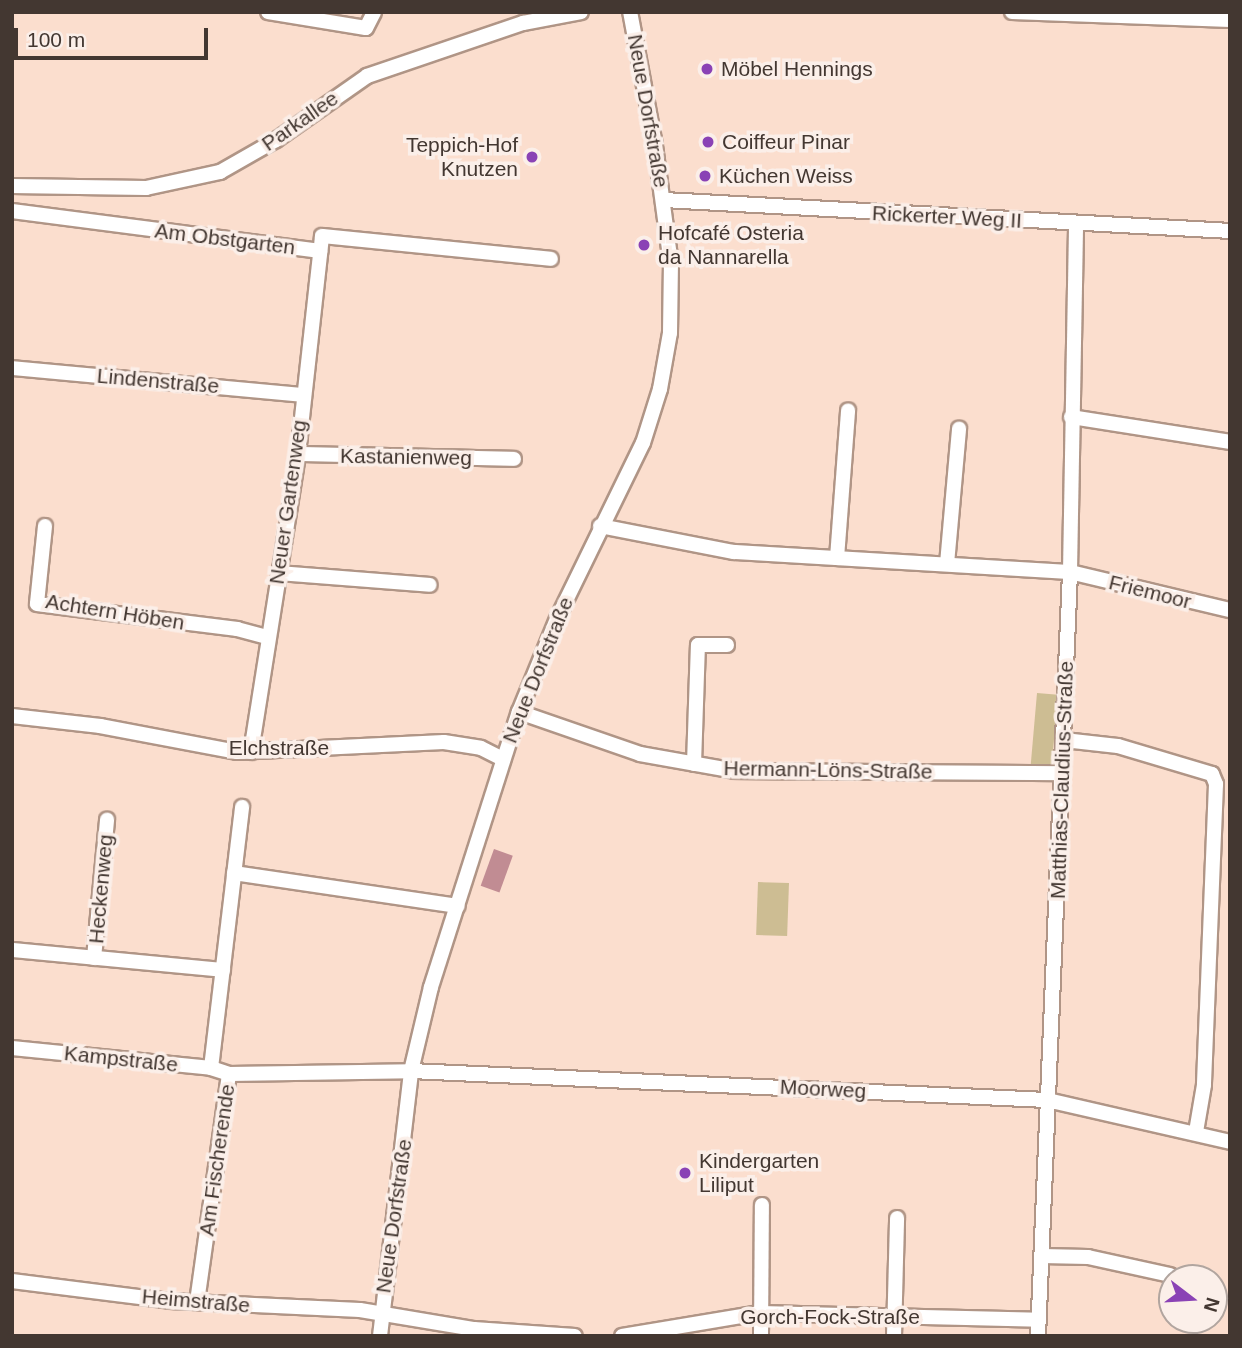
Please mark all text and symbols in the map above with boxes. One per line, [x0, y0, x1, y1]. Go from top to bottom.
scale bar [18, 14, 212, 58]
text: 100 m [27, 28, 85, 51]
street label: Neue Dorfstraße [622, 32, 674, 190]
place label: Möbel Hennings [721, 56, 873, 82]
marker: Möbel Hennings [699, 61, 715, 77]
street label: Parkallee [257, 86, 343, 156]
place label: Coiffeur Pinar [722, 129, 850, 155]
place label: Teppich-Hof Knutzen [406, 132, 518, 182]
marker: Coiffeur Pinar [700, 134, 716, 150]
marker: Teppich-Hof Knutzen [524, 149, 540, 165]
place label: Küchen Weiss [719, 163, 853, 189]
marker: Küchen Weiss [697, 168, 713, 184]
street label: Rickerter Weg II [871, 200, 1023, 234]
street label: Am Obstgarten [153, 218, 297, 260]
place label: Hofcafé Osteria da Nannarella [658, 220, 804, 270]
marker: Hofcafé Osteria da Nannarella [636, 237, 652, 253]
street label: Lindenstraße [96, 363, 220, 399]
street label: Neuer Gartenweg [264, 418, 312, 586]
street label: Kastanienweg [340, 443, 472, 471]
street label: Friemoor [1106, 570, 1194, 614]
street label: Achtern Höben [44, 589, 186, 635]
street label: Neue Dorfstraße [497, 593, 579, 747]
street label: Matthias-Claudius-Straße [1045, 661, 1079, 899]
street label: Elchstraße [229, 735, 329, 761]
street label: Hermann-Löns-Straße [723, 756, 933, 784]
street label: Heckenweg [84, 833, 118, 945]
street label: Kampstraße [63, 1040, 179, 1078]
street label: Moorweg [779, 1074, 867, 1104]
street label: Am Fischerende [194, 1083, 240, 1237]
street label: Neue Dorfstraße [371, 1137, 417, 1295]
place label: Kindergarten Liliput [699, 1148, 819, 1198]
marker: Kindergarten Liliput [677, 1165, 693, 1181]
north arrow [1158, 1264, 1228, 1334]
street label: Heimstraße [141, 1284, 251, 1318]
text: N [1200, 1295, 1224, 1314]
street label: Gorch-Fock-Straße [740, 1304, 920, 1330]

